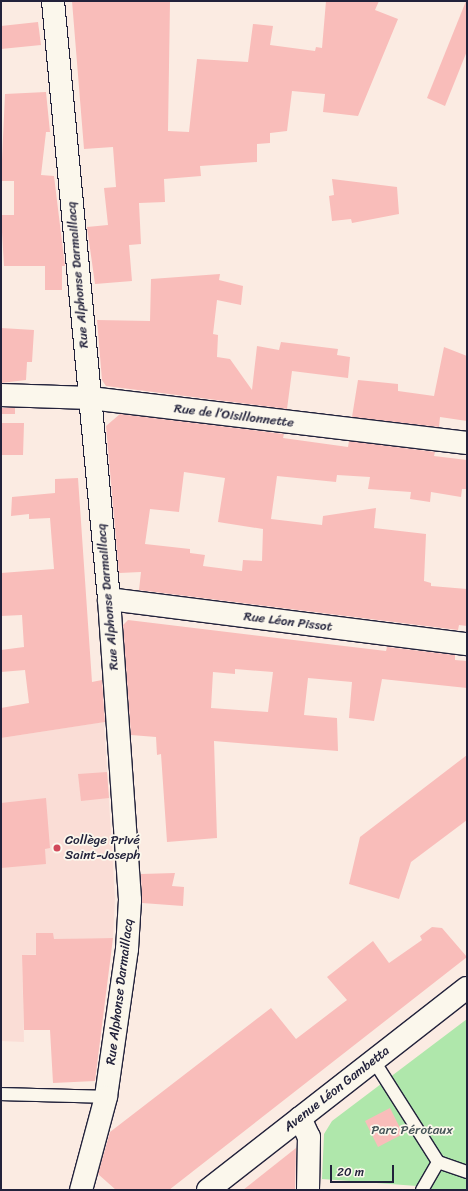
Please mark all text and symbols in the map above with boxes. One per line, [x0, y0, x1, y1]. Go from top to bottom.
street label: Rue Alphonse Darmaillacq [64, 201, 92, 349]
street label: Rue de l’Oisillonnette [173, 401, 295, 431]
street label: Rue Alphonse Darmaillacq [94, 523, 122, 671]
street label: Rue Léon Pissot [242, 609, 334, 635]
place label: Collège Privé Saint-Joseph [65, 833, 140, 864]
marker: Collège Privé Saint-Joseph [52, 843, 62, 853]
street label: Rue Alphonse Darmaillacq [103, 918, 137, 1066]
street label: Avenue Léon Gambetta [281, 1043, 393, 1135]
park label: Parc Pérotaux [371, 1122, 453, 1138]
scale bar [332, 1157, 396, 1183]
text: 20 m [337, 1161, 364, 1183]

